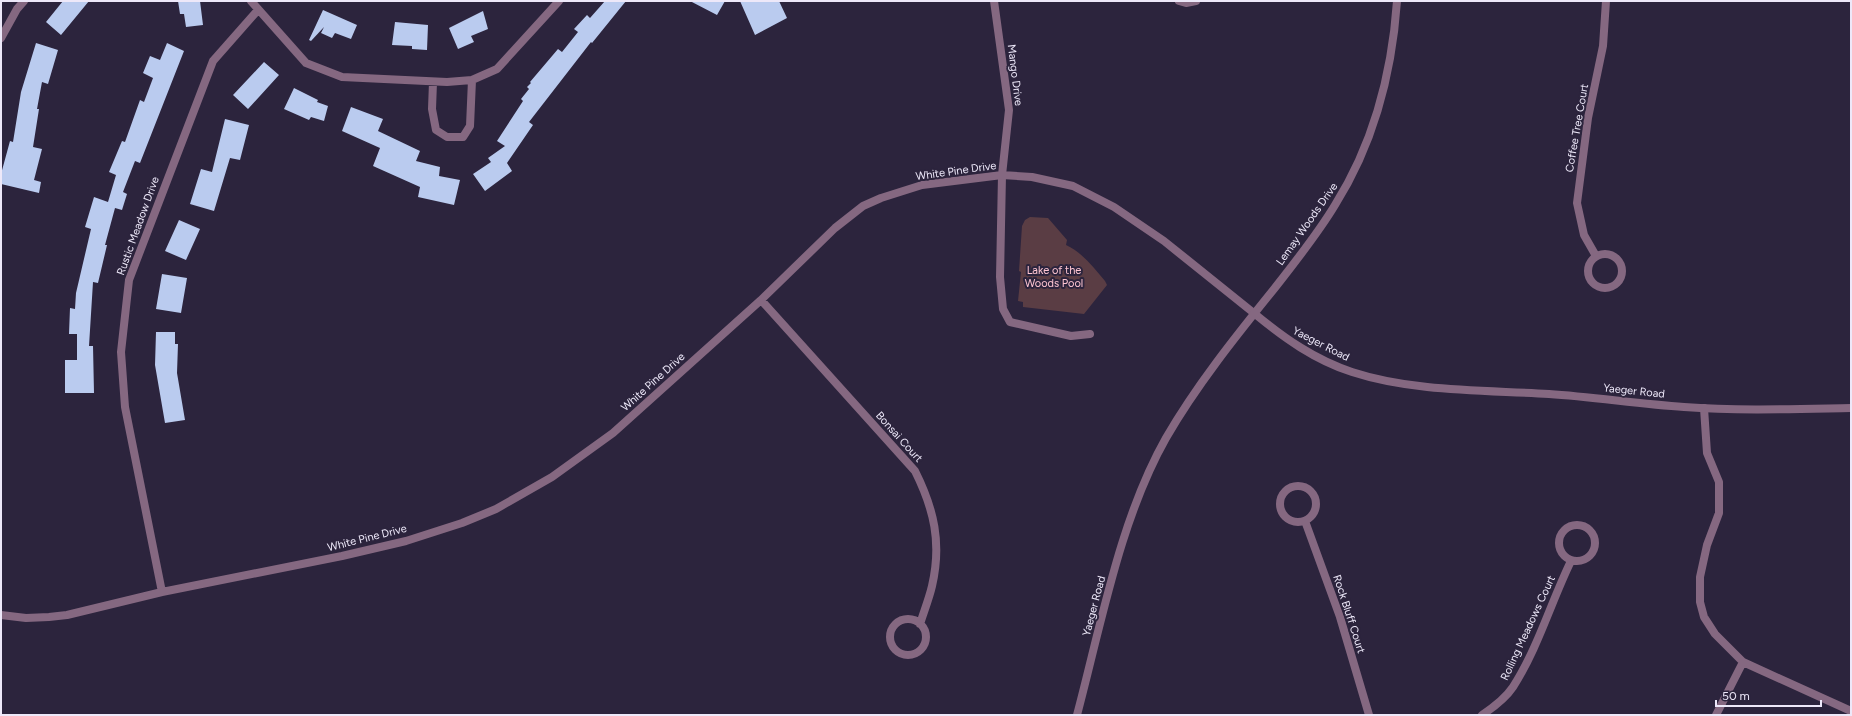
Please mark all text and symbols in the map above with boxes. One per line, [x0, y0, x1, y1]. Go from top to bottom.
street label: Mango Drive [1005, 43, 1025, 107]
street label: Coffee Tree Court [1563, 83, 1591, 173]
street label: White Pine Drive [915, 159, 997, 183]
street label: Rustic Meadow Drive [114, 175, 162, 277]
street label: Lemay Woods Drive [1274, 180, 1340, 268]
park label: Lake of the Woods Pool [1025, 264, 1083, 290]
street label: Yaeger Road [1291, 324, 1351, 364]
street label: White Pine Drive [618, 350, 688, 414]
street label: Yaeger Road [1603, 381, 1665, 401]
street label: Bonsai Court [873, 409, 925, 465]
street label: White Pine Drive [326, 522, 408, 554]
street label: Rock Bluff Court [1330, 573, 1368, 655]
street label: Rolling Meadows Court [1498, 573, 1558, 683]
street label: Yaeger Road [1080, 574, 1108, 638]
scale bar [1716, 682, 1821, 708]
text: 50 m [1722, 689, 1750, 703]

